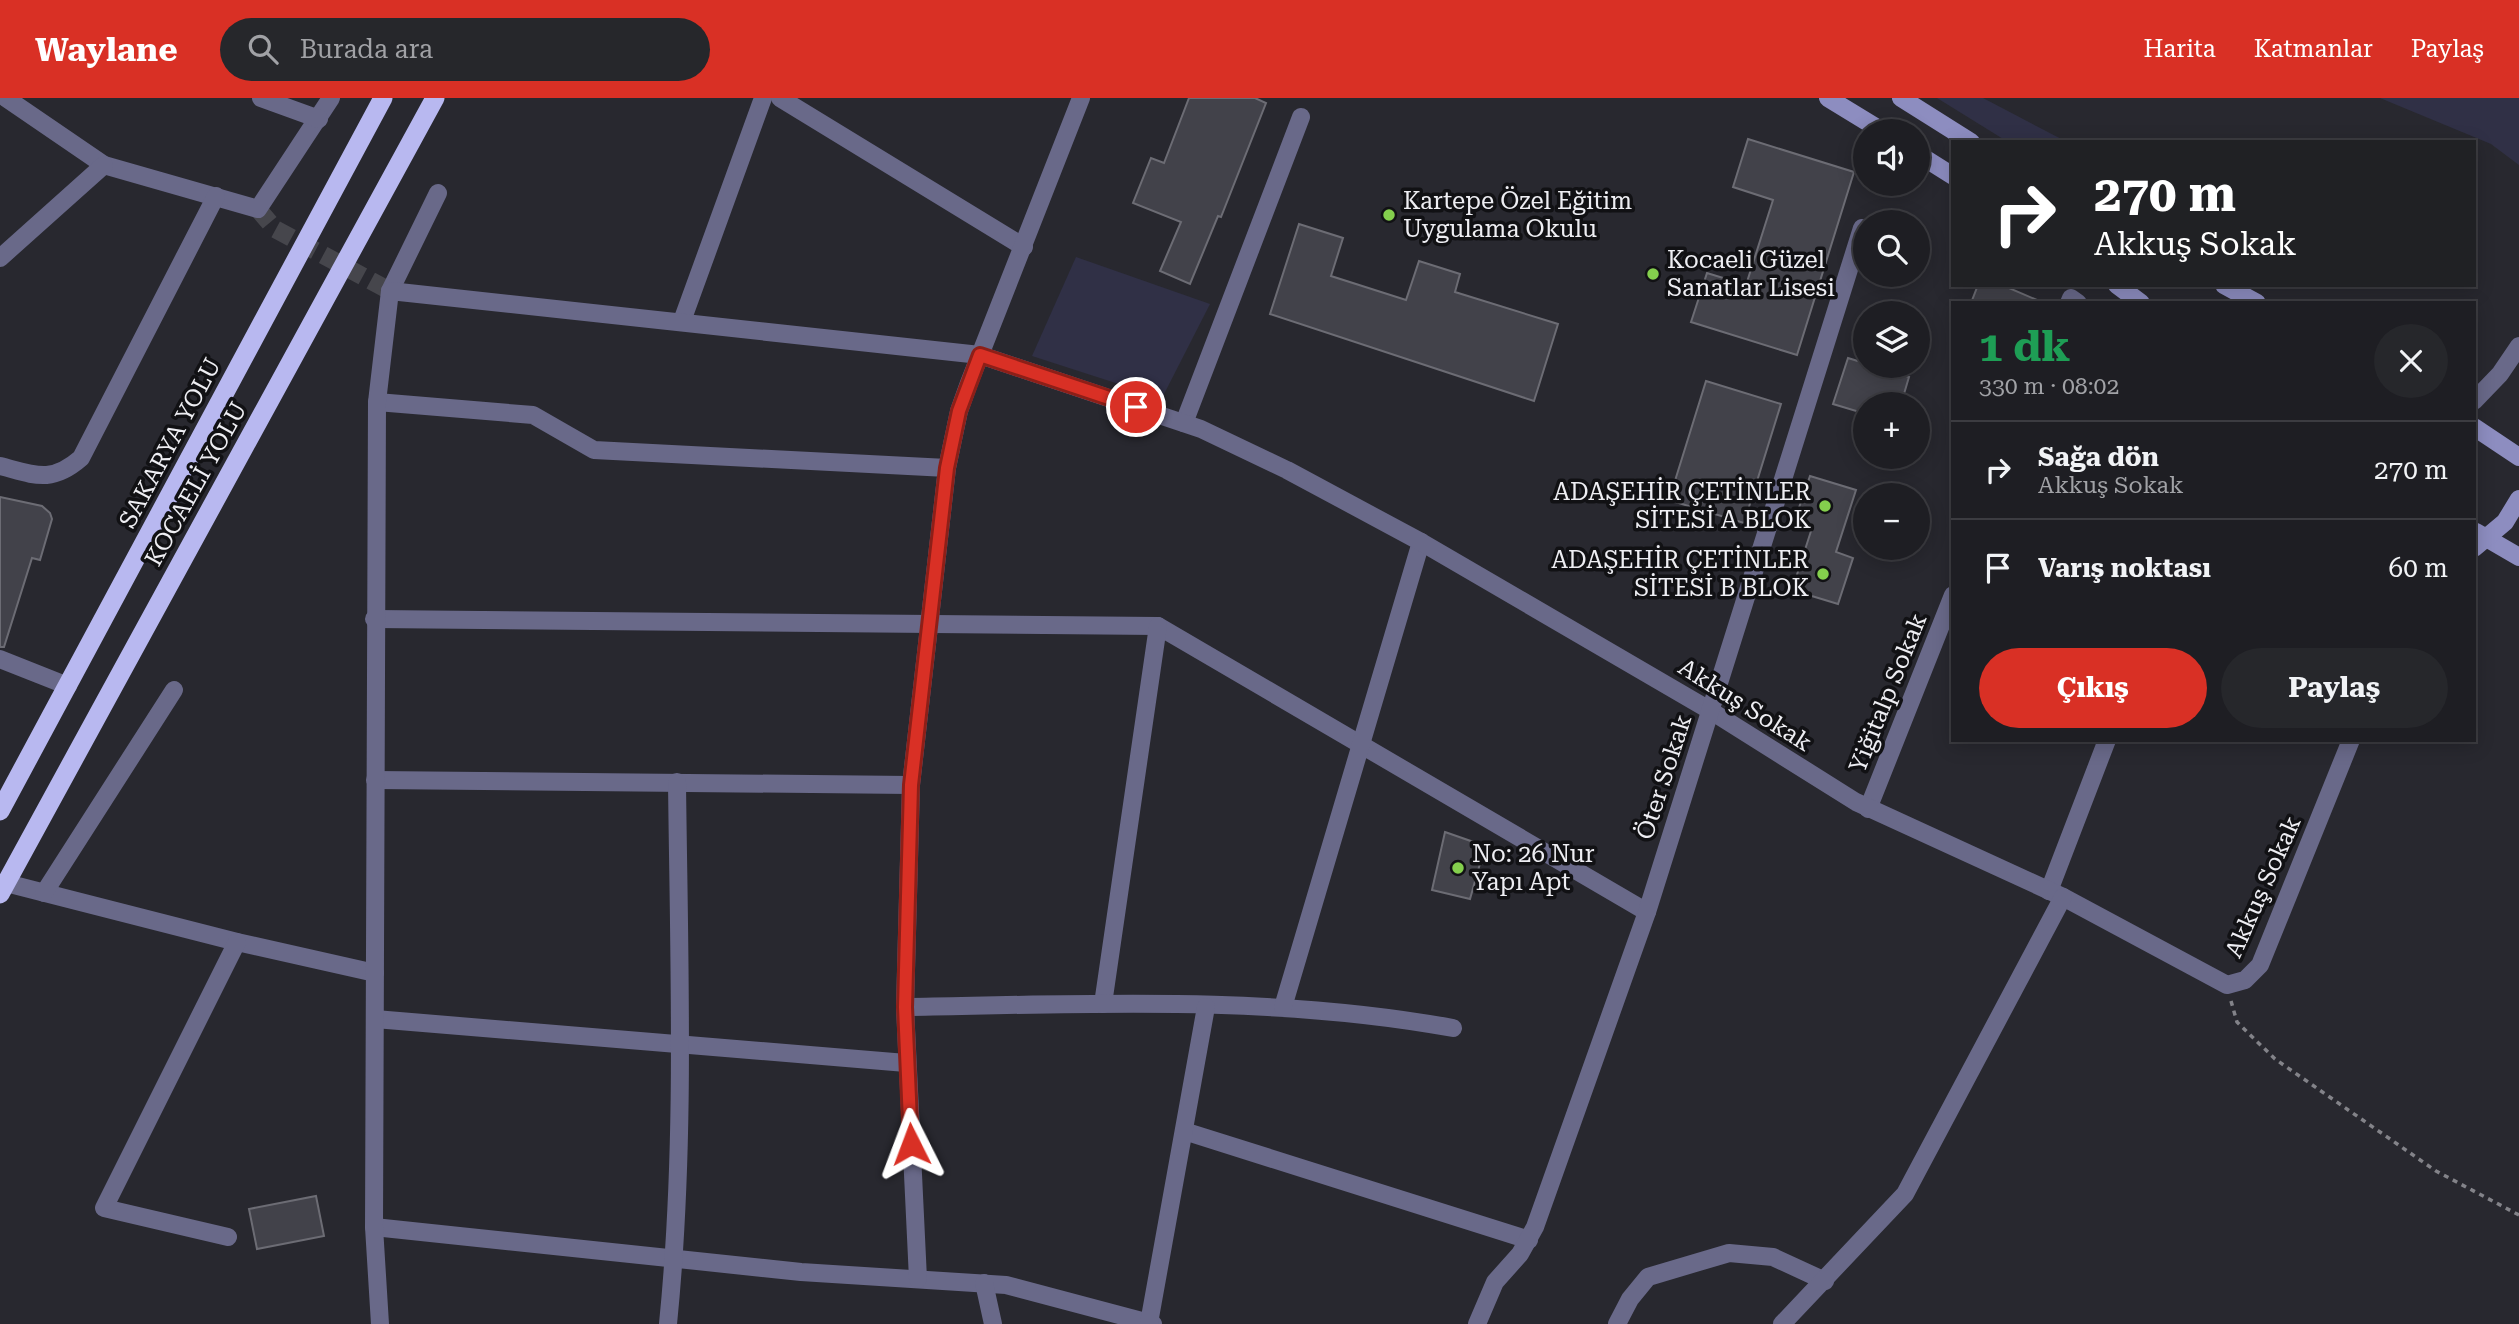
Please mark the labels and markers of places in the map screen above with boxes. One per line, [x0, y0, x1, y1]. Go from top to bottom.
place label: Kartepe Özel Eğitim Uygulama Okulu [1403, 186, 1632, 243]
marker: Kartepe Özel Eğitim Uygulama Okulu [1381, 207, 1397, 223]
place label: Kocaeli Güzel Sanatlar Lisesi [1667, 246, 1835, 302]
marker: Kocaeli Güzel Sanatlar Lisesi [1645, 266, 1661, 282]
pin [1106, 377, 1166, 437]
place label: ADAŞEHİR ÇETİNLER SİTESİ A BLOK [1553, 477, 1812, 534]
marker: ADAŞEHİR ÇETİNLER SİTESİ A BLOK [1817, 498, 1833, 514]
place label: ADAŞEHİR ÇETİNLER SİTESİ B BLOK [1551, 545, 1810, 602]
marker: ADAŞEHİR ÇETİNLER SİTESİ B BLOK [1815, 566, 1831, 582]
place label: No: 26 Nur Yapı Apt [1472, 840, 1595, 896]
marker: No: 26 Nur Yapı Apt [1450, 860, 1466, 876]

